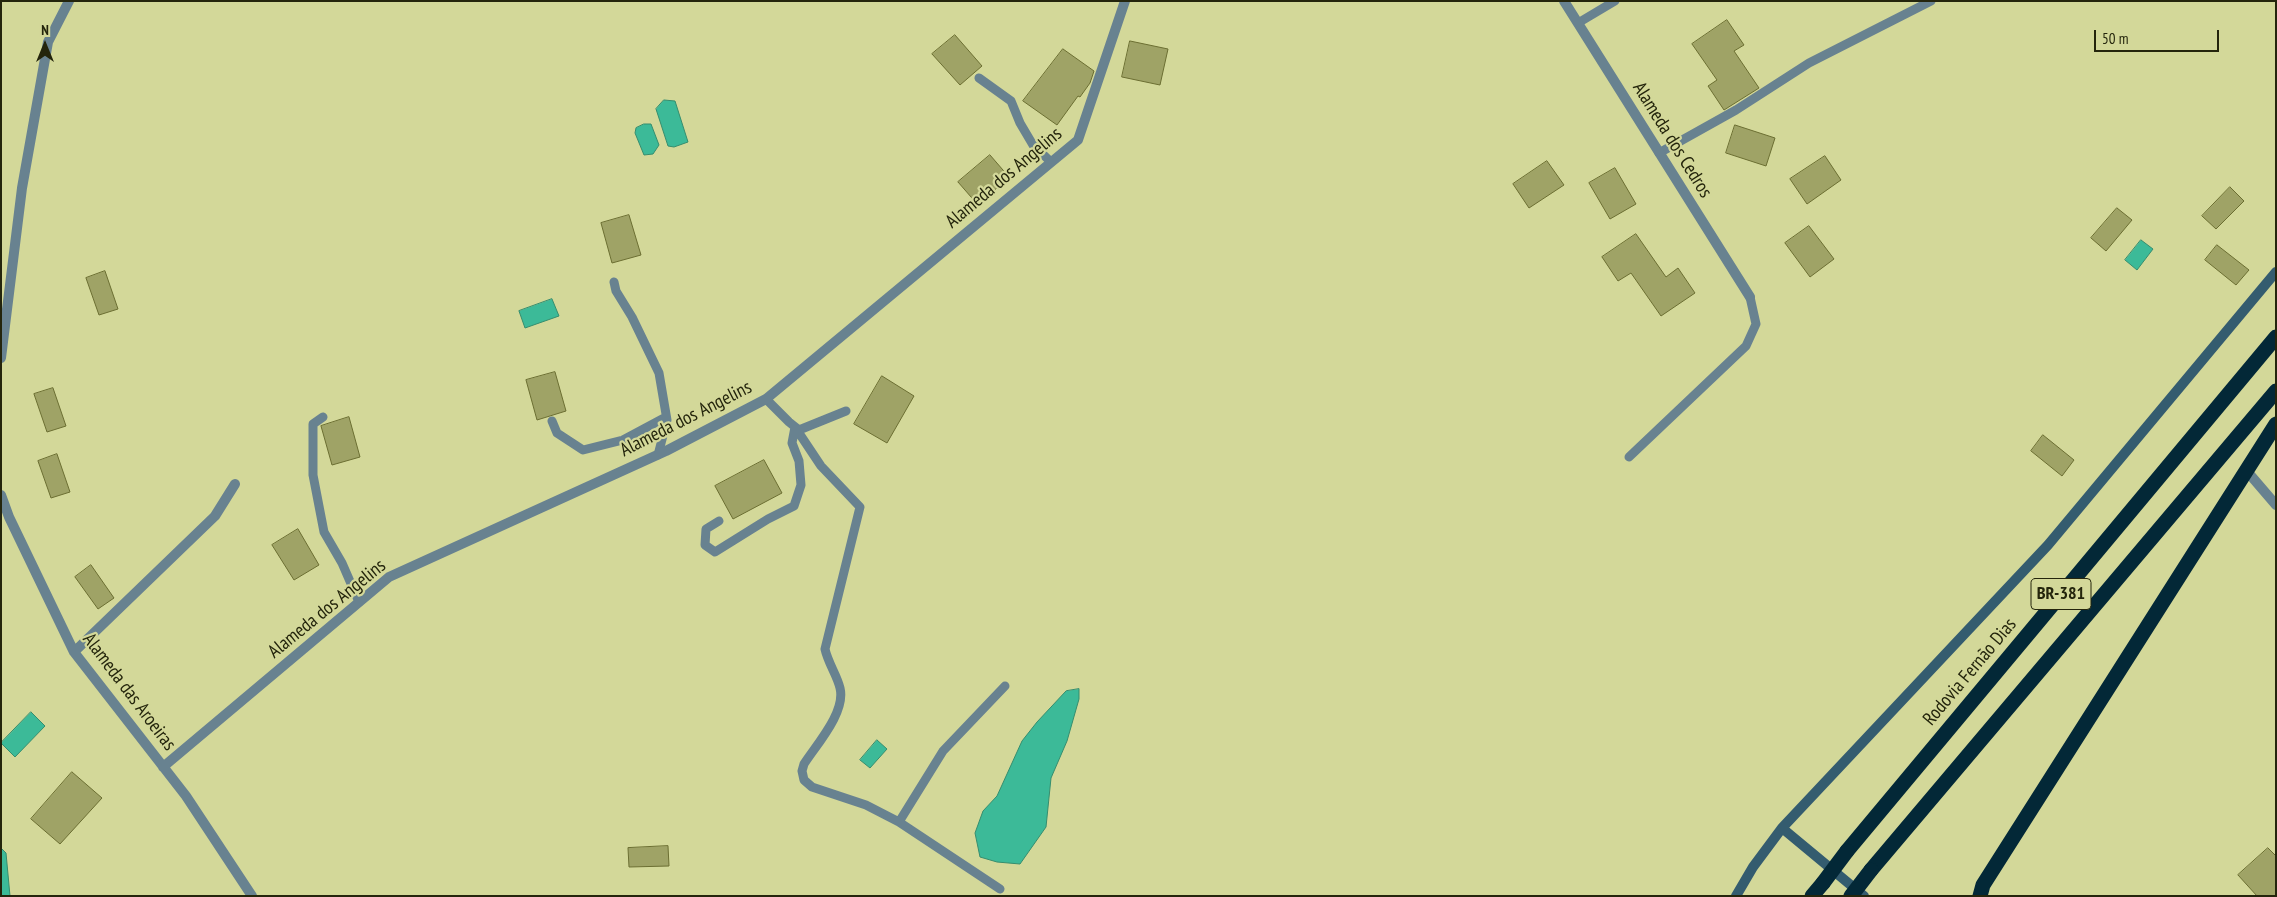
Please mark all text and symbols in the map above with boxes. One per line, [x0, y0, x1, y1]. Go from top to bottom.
north arrow [20, 20, 70, 70]
scale bar [2097, 20, 2222, 52]
text: N [41, 21, 49, 39]
text: 50 m [2102, 29, 2128, 48]
street label: Alameda dos Cedros [1627, 78, 1717, 202]
street label: Alameda dos Angelins [941, 123, 1067, 233]
street label: Alameda dos Angelins [616, 376, 756, 462]
street label: Alameda dos Angelins [264, 555, 390, 663]
road number: BR-381 [2031, 578, 2091, 610]
street label: Rodovia Fernão Dias [1918, 614, 2022, 730]
street label: Alameda das Aroeiras [77, 629, 181, 755]

